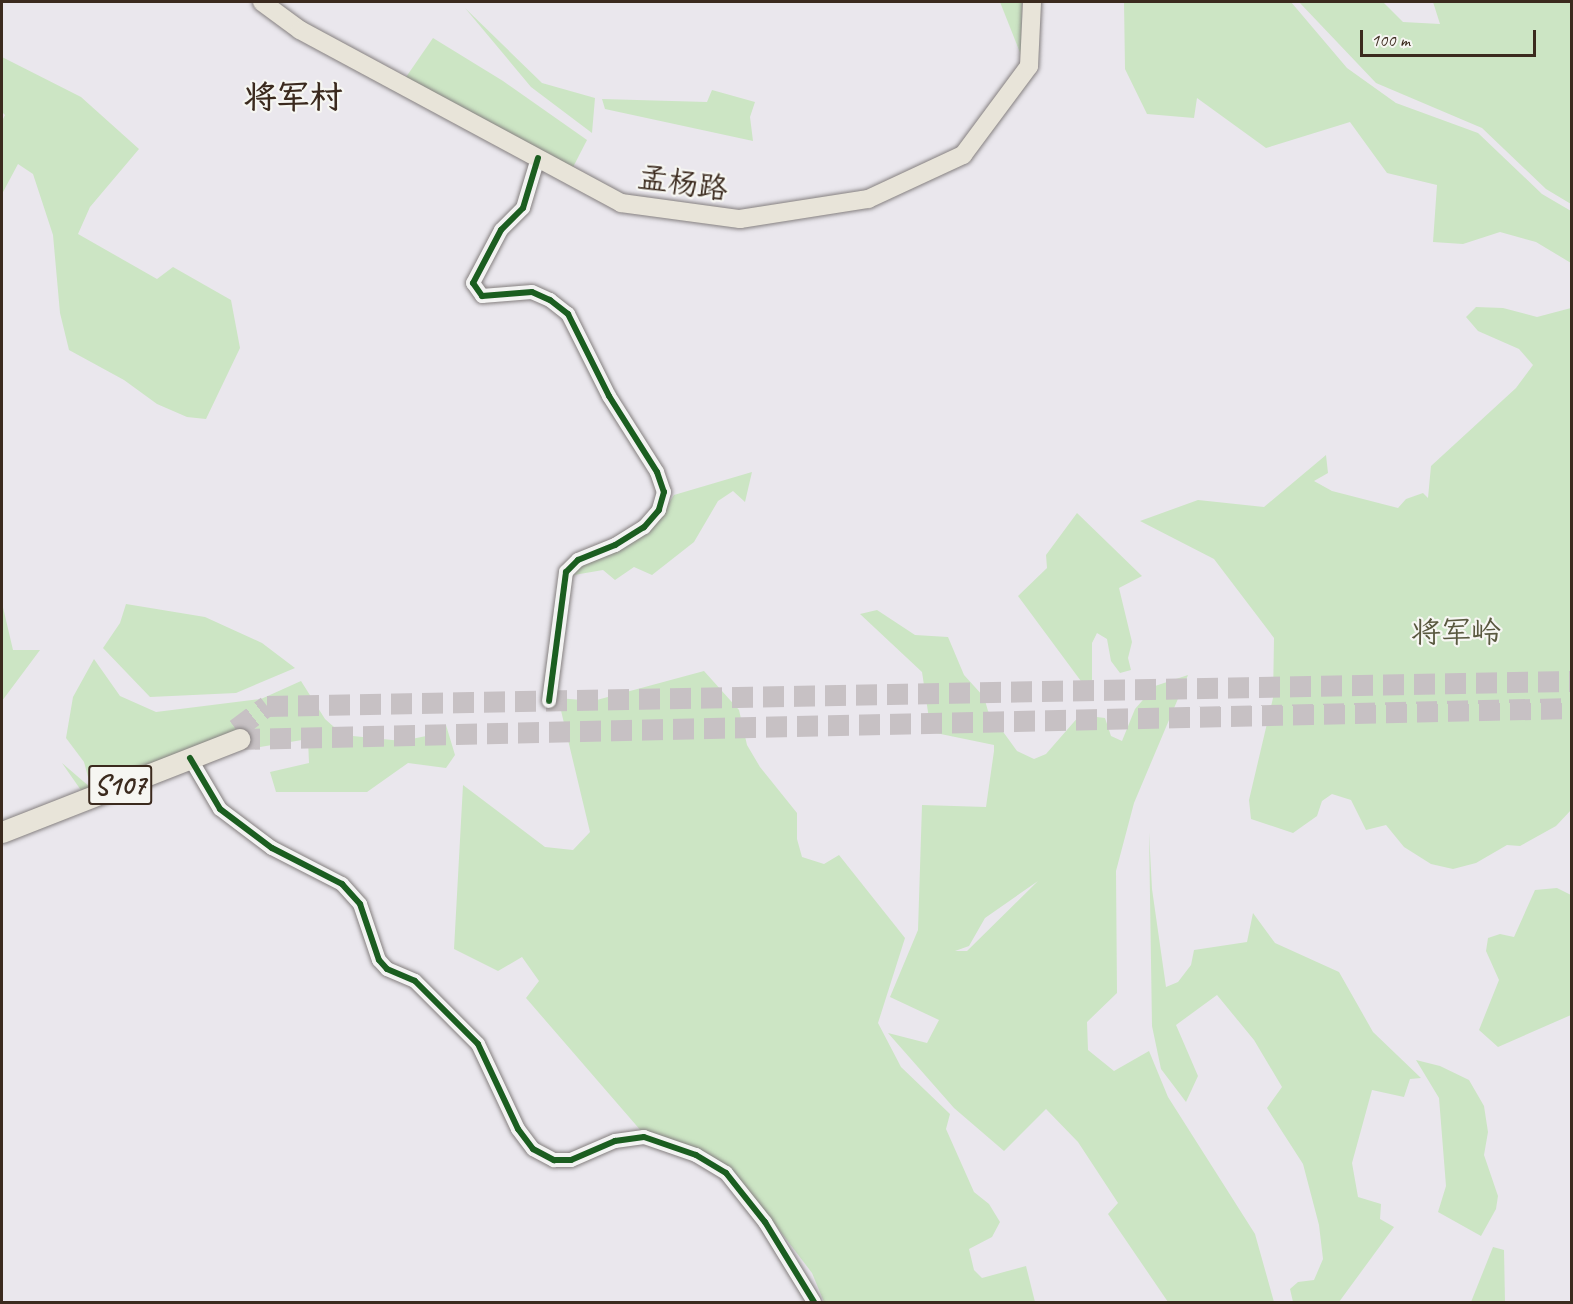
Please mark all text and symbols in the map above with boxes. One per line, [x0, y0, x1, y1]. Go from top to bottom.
scale bar [1363, 18, 1538, 56]
text: 100 m [1371, 29, 1410, 51]
district label: 将军村 [244, 78, 342, 118]
street label: 孟杨路 [636, 159, 730, 207]
park label: 将军岭 [1411, 614, 1501, 650]
road number: S107 [87, 760, 153, 810]

